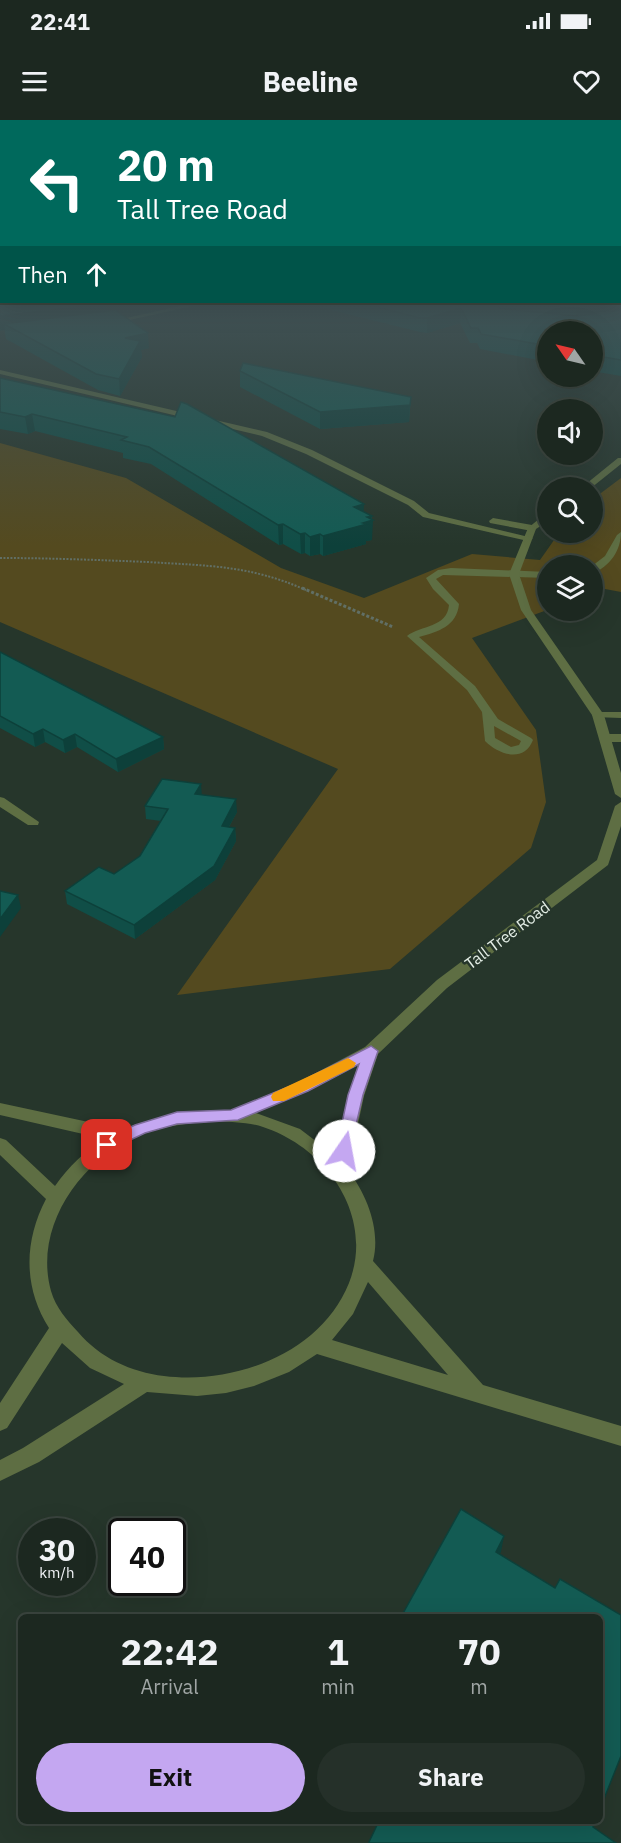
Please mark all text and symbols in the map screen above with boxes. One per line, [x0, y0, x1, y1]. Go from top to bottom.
text: 22:41 [30, 7, 90, 36]
text: Beeline [263, 64, 358, 99]
icon: menu [18, 65, 51, 98]
icon: heart [570, 65, 603, 98]
text: 20 m [117, 138, 215, 193]
icon: left [18, 144, 96, 222]
text: Tall Tree Road [117, 191, 288, 226]
icon: ahead [80, 258, 113, 291]
text: Then [18, 260, 68, 289]
north arrow [537, 321, 603, 387]
map controls [537, 321, 603, 621]
button: sound [537, 399, 603, 465]
button: search [537, 477, 603, 543]
button: layers [537, 555, 603, 621]
street label: Tall Tree Road [461, 897, 553, 973]
pin [81, 1119, 132, 1170]
position arrow [312, 1119, 376, 1183]
icon: arrive [90, 1128, 123, 1161]
speed limit sign: 40 [108, 1518, 186, 1596]
text: 30 [39, 1530, 75, 1569]
text: km/h [39, 1563, 75, 1582]
text: 22:42 [120, 1628, 219, 1675]
text: 1 [327, 1628, 349, 1675]
text: 70 [457, 1628, 501, 1675]
text: Arrival [140, 1673, 199, 1700]
text: min [321, 1673, 355, 1700]
text: m [470, 1673, 488, 1700]
button: Exit [36, 1743, 305, 1812]
button: Share [317, 1743, 585, 1812]

